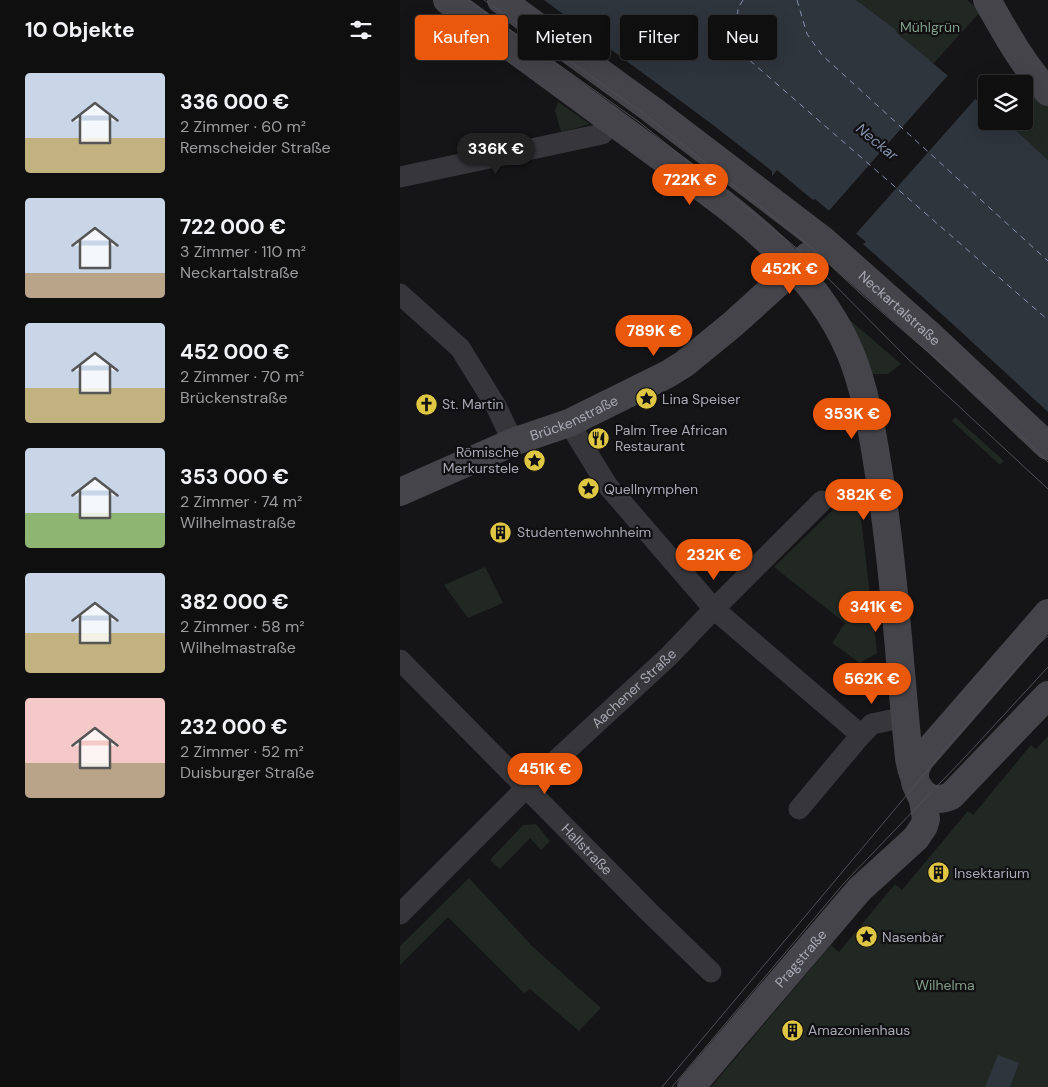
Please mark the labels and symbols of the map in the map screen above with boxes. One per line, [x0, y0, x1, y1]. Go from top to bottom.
park label: Mühlgrün [900, 18, 960, 36]
water label: Neckar [852, 119, 903, 165]
pin: 336K € [455, 132, 537, 175]
pin: 722K € [649, 164, 731, 206]
pin: 452K € [749, 252, 831, 295]
street label: Neckartalstraße [855, 267, 944, 349]
pin: 789K € [613, 314, 695, 357]
place icon: Lina Speiser [634, 387, 658, 411]
place label: Lina Speiser [662, 390, 740, 408]
street label: Brückenstraße [527, 391, 621, 445]
church icon: St. Martin [414, 392, 438, 416]
place label: St. Martin [442, 395, 504, 413]
pin: 353K € [811, 398, 893, 440]
place label: Palm Tree African Restaurant [615, 421, 727, 455]
restaurant icon: Palm Tree African Restaurant [587, 426, 611, 450]
place label: Römische Merkurstele [443, 443, 519, 477]
place icon: Römische Merkurstele [523, 448, 547, 472]
place icon: Quellnymphen [576, 477, 600, 501]
pin: 382K € [823, 478, 905, 521]
place label: Quellnymphen [604, 480, 698, 498]
building icon: Studentenwohnheim [489, 520, 513, 544]
place label: Studentenwohnheim [517, 523, 651, 541]
pin: 232K € [673, 538, 755, 581]
pin: 341K € [835, 590, 917, 633]
street label: Aachener Straße [588, 645, 680, 732]
pin: 562K € [831, 662, 913, 705]
pin: 451K € [504, 752, 586, 795]
street label: Hallstraße [558, 820, 616, 879]
building icon: Insektarium [926, 861, 950, 885]
place label: Insektarium [954, 864, 1030, 882]
place icon: Nasenbär [854, 925, 878, 949]
street label: Pragstraße [771, 926, 831, 991]
place label: Nasenbär [882, 928, 944, 946]
park label: Wilhelma [915, 976, 975, 994]
building icon: Amazonienhaus [780, 1018, 804, 1042]
place label: Amazonienhaus [808, 1021, 910, 1039]

